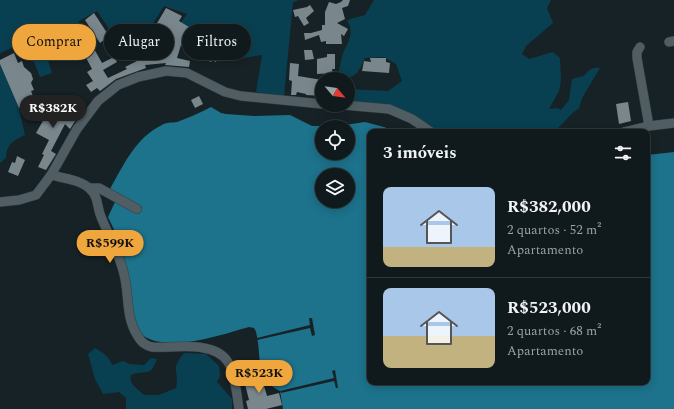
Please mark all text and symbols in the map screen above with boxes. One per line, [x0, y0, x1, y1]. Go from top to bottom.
chip: Comprar [12, 24, 96, 60]
chip: Alugar [104, 24, 174, 60]
chip: Filtros [182, 24, 251, 60]
north arrow [315, 72, 355, 112]
map controls [315, 72, 355, 208]
pin: R$382K [20, 95, 86, 129]
text: R$382K [29, 98, 77, 118]
button: locate [315, 120, 355, 160]
text: 3 imóveis [383, 140, 457, 166]
icon: filters [612, 142, 634, 164]
button: layers [315, 168, 355, 208]
text: R$382,000 [507, 194, 591, 220]
icon: home [415, 203, 463, 251]
text: 2 quartos · 52 m² [507, 220, 601, 240]
pin: R$599K [77, 230, 143, 264]
text: R$599K [86, 233, 134, 253]
text: Apartamento [507, 240, 583, 260]
text: R$523,000 [507, 295, 591, 321]
icon: home [415, 304, 463, 352]
text: 2 quartos · 68 m² [507, 321, 601, 341]
text: Apartamento [507, 341, 583, 361]
pin: R$523K [226, 360, 292, 394]
text: R$523K [235, 363, 283, 383]

